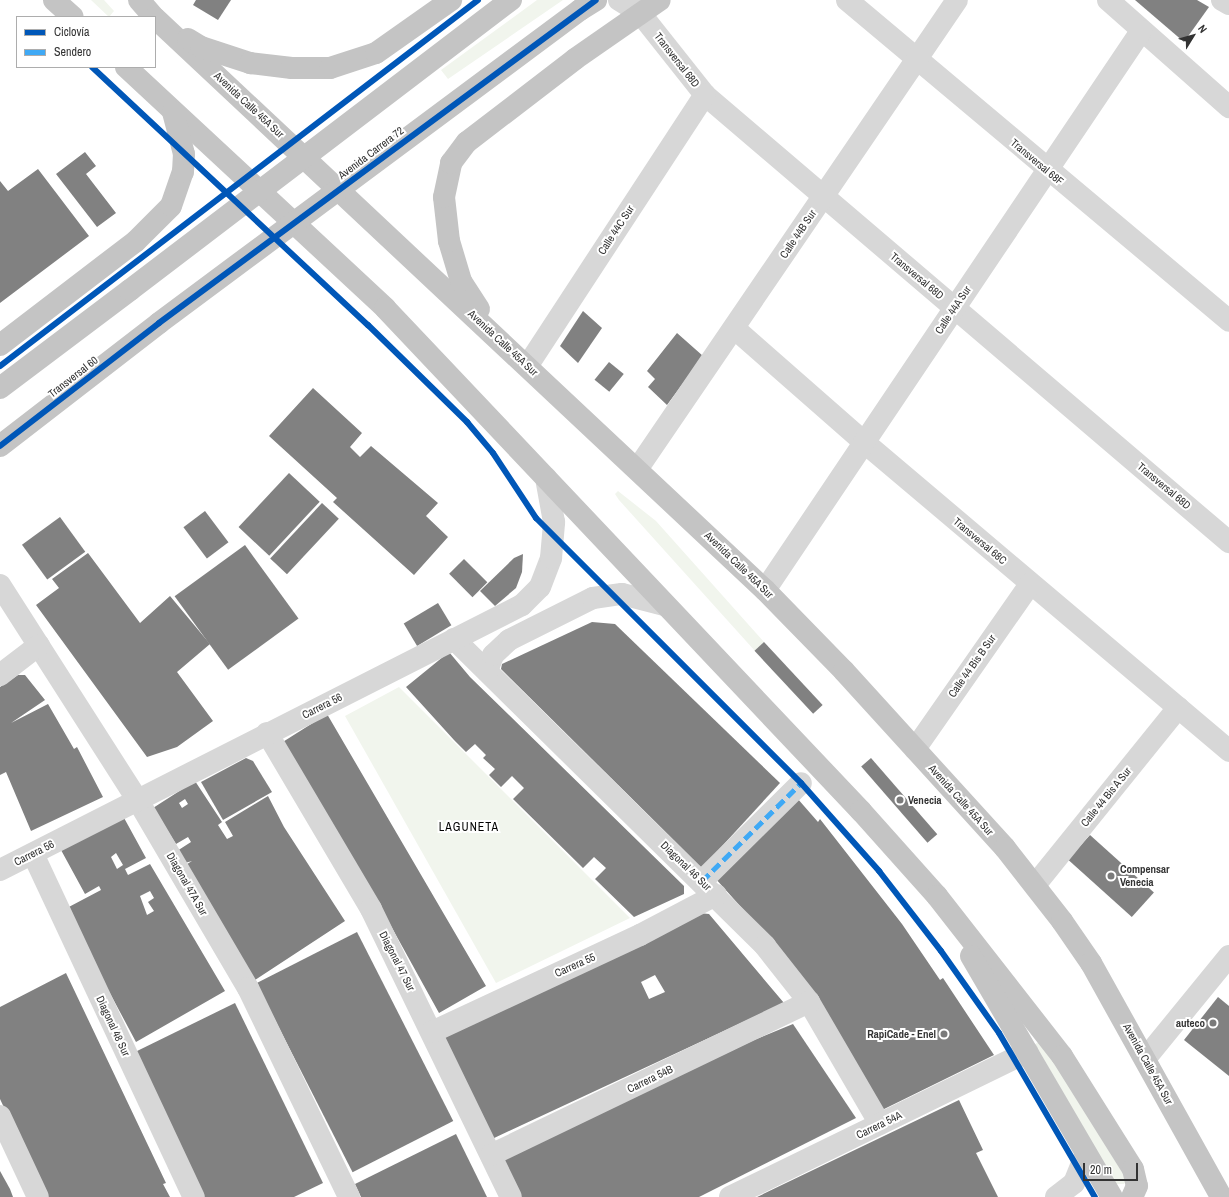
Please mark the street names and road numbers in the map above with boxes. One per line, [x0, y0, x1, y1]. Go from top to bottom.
street label: Transversal 68D [652, 30, 702, 90]
street label: Avenida Calle 45A Sur [211, 69, 287, 141]
street label: Avenida Carrera 72 [336, 124, 406, 182]
street label: Transversal 68F [1008, 136, 1066, 188]
street label: Calle 44C Sur [595, 203, 637, 257]
street label: Calle 44B Sur [777, 207, 819, 261]
street label: Transversal 68D [888, 250, 946, 302]
street label: Calle 44A Sur [932, 283, 974, 337]
street label: Avenida Calle 45A Sur [465, 307, 541, 379]
street label: Transversal 60 [46, 354, 100, 400]
street label: Transversal 68D [1135, 460, 1193, 512]
street label: Transversal 68C [951, 515, 1009, 567]
street label: Avenida Calle 45A Sur [702, 529, 776, 601]
street label: Calle 44 Bis B Sur [945, 632, 999, 700]
street label: Carrera 56 [300, 690, 344, 722]
street label: Avenida Calle 45A Sur [926, 762, 996, 838]
street label: Calle 44 Bis A Sur [1078, 764, 1134, 830]
street label: Carrera 56 [12, 837, 56, 869]
street label: Diagonal 46 Sur [658, 839, 714, 893]
street label: Diagonal 47A Sur [163, 850, 211, 918]
street label: Diagonal 47 Sur [376, 929, 418, 993]
street label: Carrera 55 [553, 950, 597, 980]
street label: Diagonal 48 Sur [93, 994, 133, 1058]
street label: Avenida Calle 45A Sur [1120, 1021, 1176, 1107]
street label: Carrera 54B [625, 1062, 675, 1096]
street label: Carrera 54A [854, 1108, 904, 1142]

